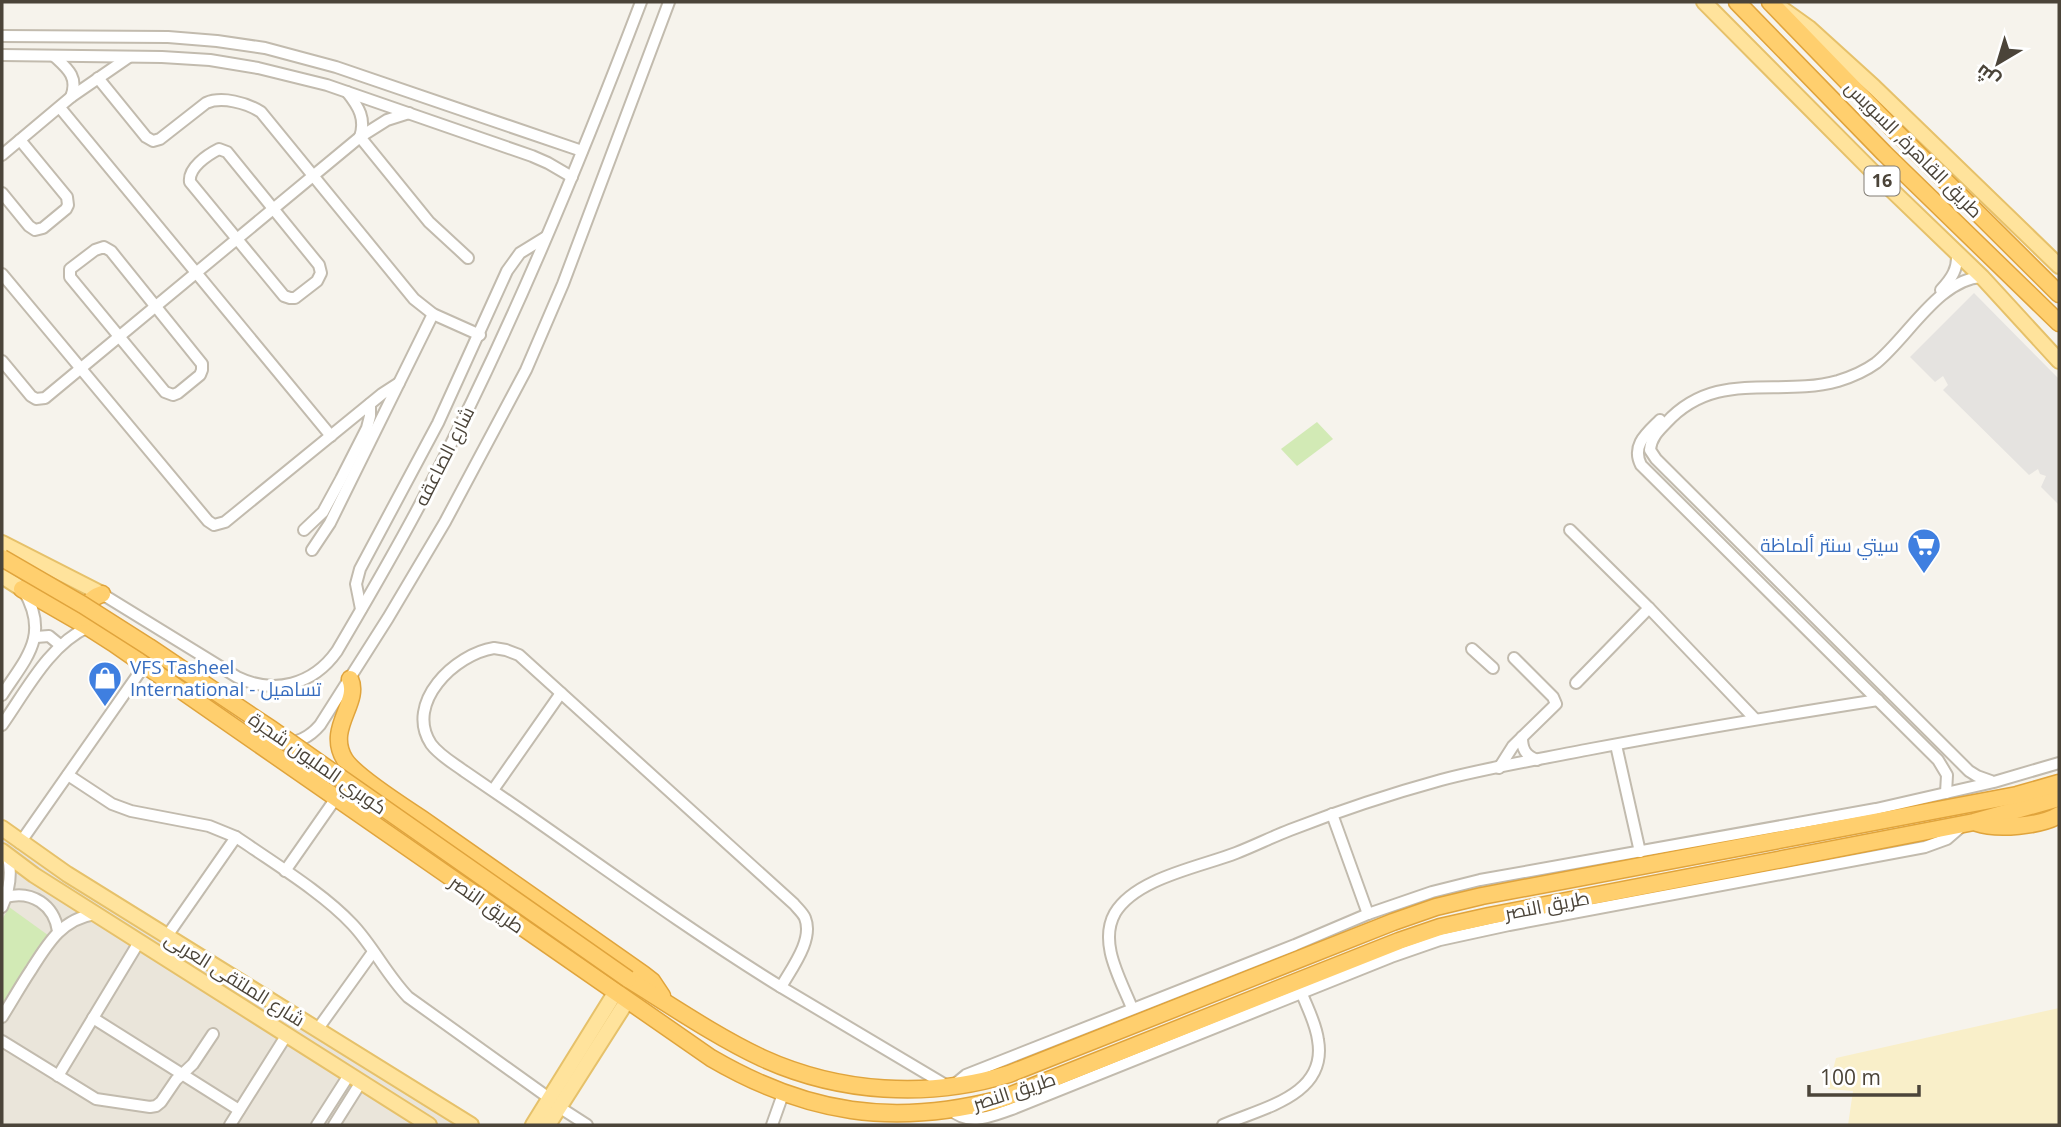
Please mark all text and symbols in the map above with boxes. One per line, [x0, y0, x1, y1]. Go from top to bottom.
north arrow [1963, 28, 2033, 98]
text: ش [1970, 59, 2005, 94]
street label: طريق القاهرة, السويس [1840, 75, 1988, 223]
road number: 16 [1864, 166, 1899, 196]
street label: شارع الصاعقه [408, 402, 481, 511]
supermarket icon: سيتي سنتر ألماظة [1905, 526, 1943, 575]
place label: سيتي سنتر ألماظة [1760, 532, 1899, 560]
place label: VFS Tasheel International - تساهيل [130, 654, 321, 702]
shop icon: VFS Tasheel International - تساهيل [86, 659, 124, 708]
street label: كوبري المليون شجرة [243, 706, 392, 822]
street label: طريق النصر [444, 868, 529, 939]
street label: طريق النصر [1502, 884, 1591, 926]
street label: شارع الملتقى العربى [160, 926, 310, 1033]
scale bar [1809, 1054, 1919, 1098]
text: 100 m [1820, 1063, 1881, 1091]
street label: طريق النصر [968, 1065, 1059, 1117]

